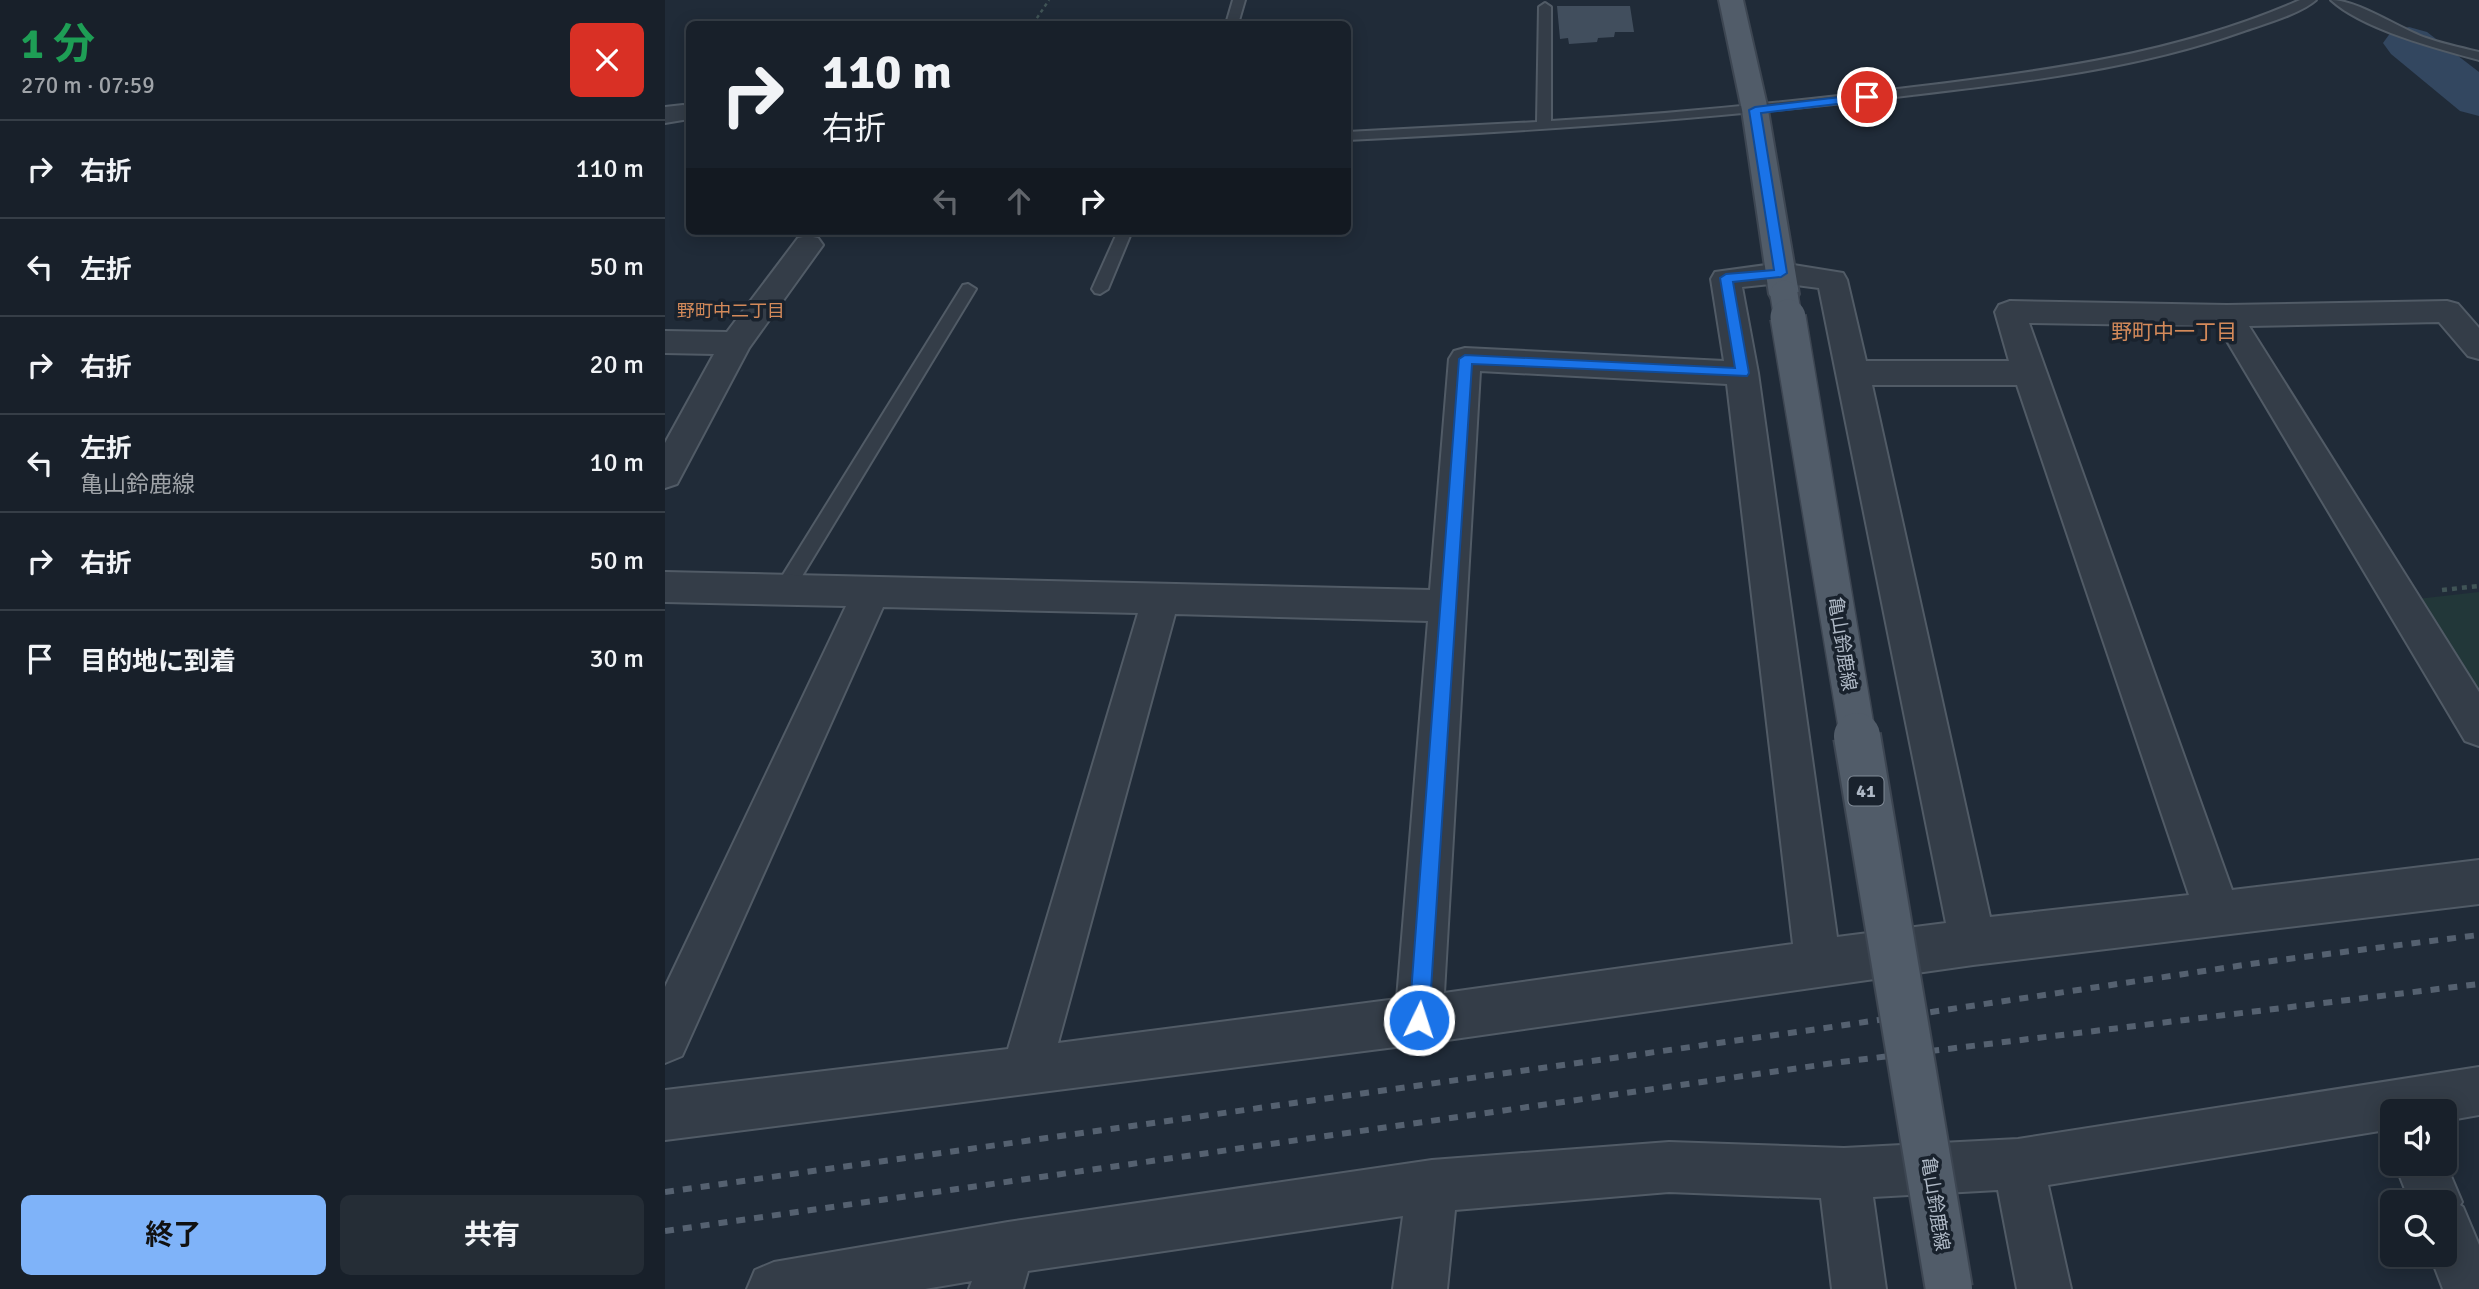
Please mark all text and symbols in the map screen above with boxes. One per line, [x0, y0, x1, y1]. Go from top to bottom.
text: 1 分 [21, 19, 95, 70]
button: close [570, 23, 644, 97]
text: 110 m [822, 42, 952, 102]
icon: right [707, 49, 798, 140]
pin [1837, 67, 1897, 127]
text: 270 m · 07:59 [21, 71, 155, 100]
icon: arrive [1848, 78, 1886, 116]
text: 右折 [822, 109, 886, 148]
icon: right [21, 150, 59, 188]
text: 110 m [575, 153, 644, 185]
text: 右折 [80, 156, 132, 188]
icon: left [927, 182, 965, 220]
icon: ahead [1000, 182, 1038, 220]
icon: right [1073, 182, 1111, 220]
icon: left [21, 248, 59, 286]
text: 50 m [589, 251, 644, 283]
text: 左折 [80, 254, 132, 286]
district label: 野町中二丁目 [677, 300, 785, 322]
district label: 野町中一丁目 [2111, 319, 2237, 345]
icon: right [21, 346, 59, 384]
text: 20 m [589, 349, 644, 381]
text: 右折 [80, 352, 132, 384]
text: 左折 [80, 433, 132, 465]
icon: left [21, 444, 59, 482]
text: 10 m [589, 447, 644, 479]
text: 亀山鈴鹿線 [80, 470, 195, 499]
icon: right [21, 542, 59, 580]
text: 50 m [589, 545, 644, 577]
text: 右折 [80, 548, 132, 580]
street label: 亀山鈴鹿線 [1823, 595, 1861, 693]
icon: arrive [21, 640, 59, 678]
text: 30 m [589, 643, 644, 675]
text: 目的地に到着 [80, 646, 236, 678]
road number: 41 [1849, 776, 1883, 806]
position arrow [1382, 983, 1456, 1057]
map controls [2380, 1099, 2457, 1267]
button: sound [2380, 1099, 2457, 1176]
street label: 亀山鈴鹿線 [1916, 1155, 1954, 1253]
button: search [2380, 1190, 2457, 1267]
button: 終了 [21, 1195, 326, 1275]
button: 共有 [340, 1195, 644, 1275]

